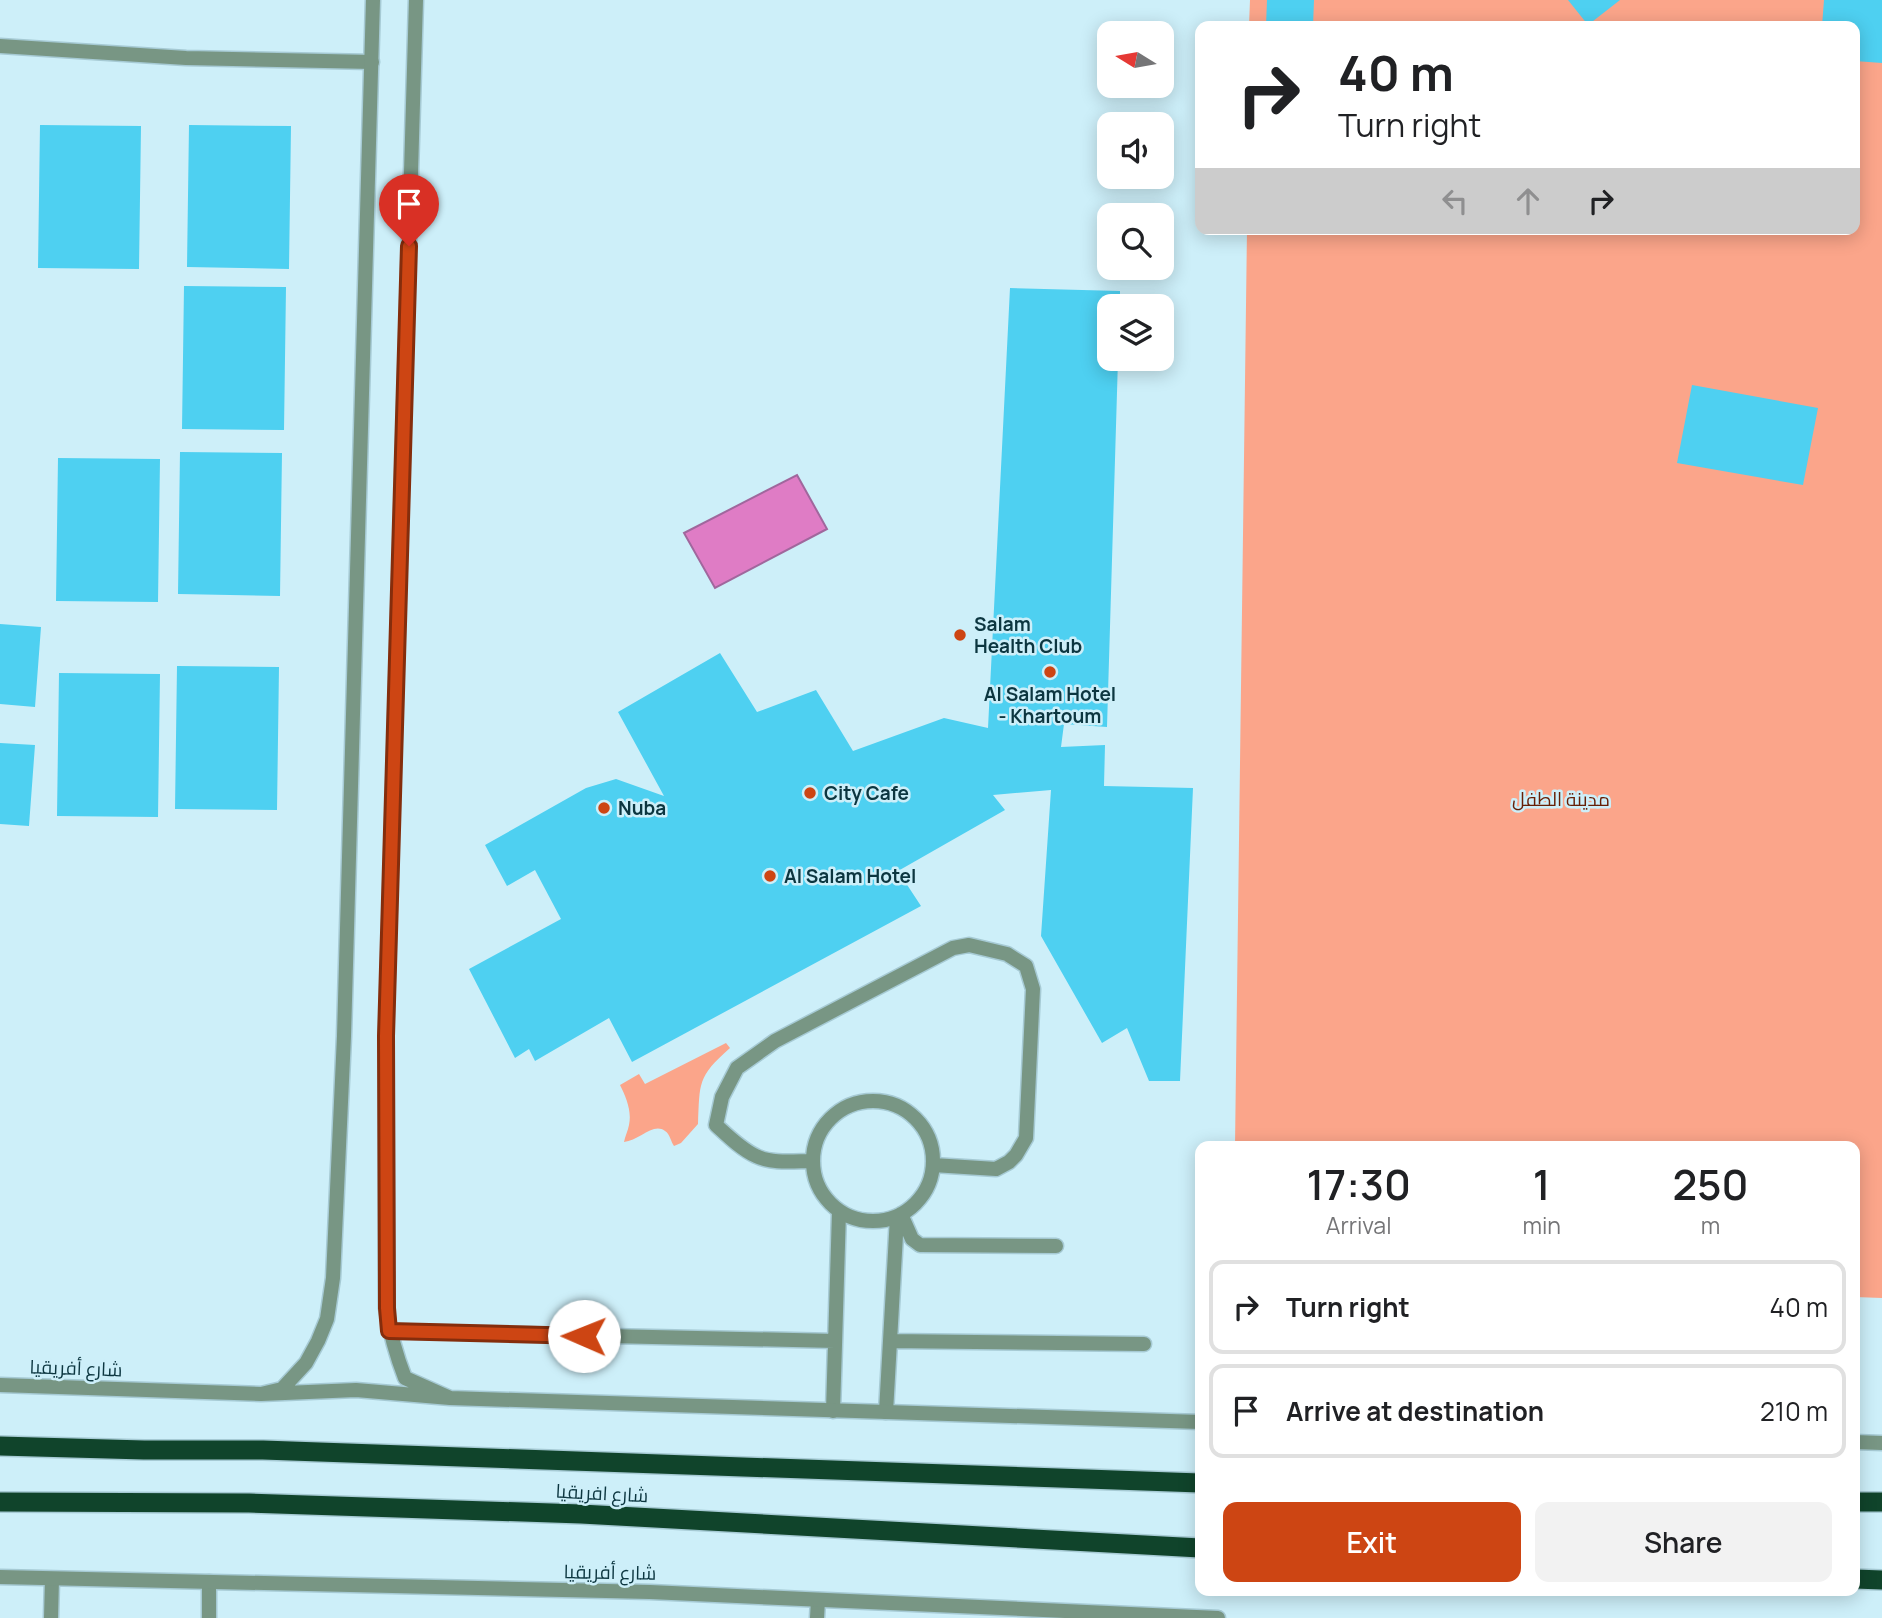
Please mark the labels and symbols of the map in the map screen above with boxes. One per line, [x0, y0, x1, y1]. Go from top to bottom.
north arrow [1097, 21, 1174, 98]
pin [379, 174, 439, 246]
place label: Salam Health Club [974, 611, 1082, 659]
marker: Salam Health Club [952, 627, 968, 643]
marker: Al Salam Hotel - Khartoum [1042, 664, 1058, 680]
place label: Al Salam Hotel - Khartoum [984, 681, 1116, 729]
place label: City Cafe [824, 780, 909, 806]
marker: City Cafe [802, 785, 818, 801]
park label: مدينة الطفل [1512, 786, 1610, 812]
place label: Nuba [618, 795, 666, 821]
marker: Nuba [596, 800, 612, 816]
place label: Al Salam Hotel [784, 863, 916, 889]
marker: Al Salam Hotel [762, 868, 778, 884]
position arrow [547, 1299, 621, 1373]
street label: شارع أفريقيا [29, 1353, 123, 1384]
street label: شارع افريقيا [555, 1478, 649, 1509]
street label: شارع أفريقيا [563, 1558, 657, 1587]

